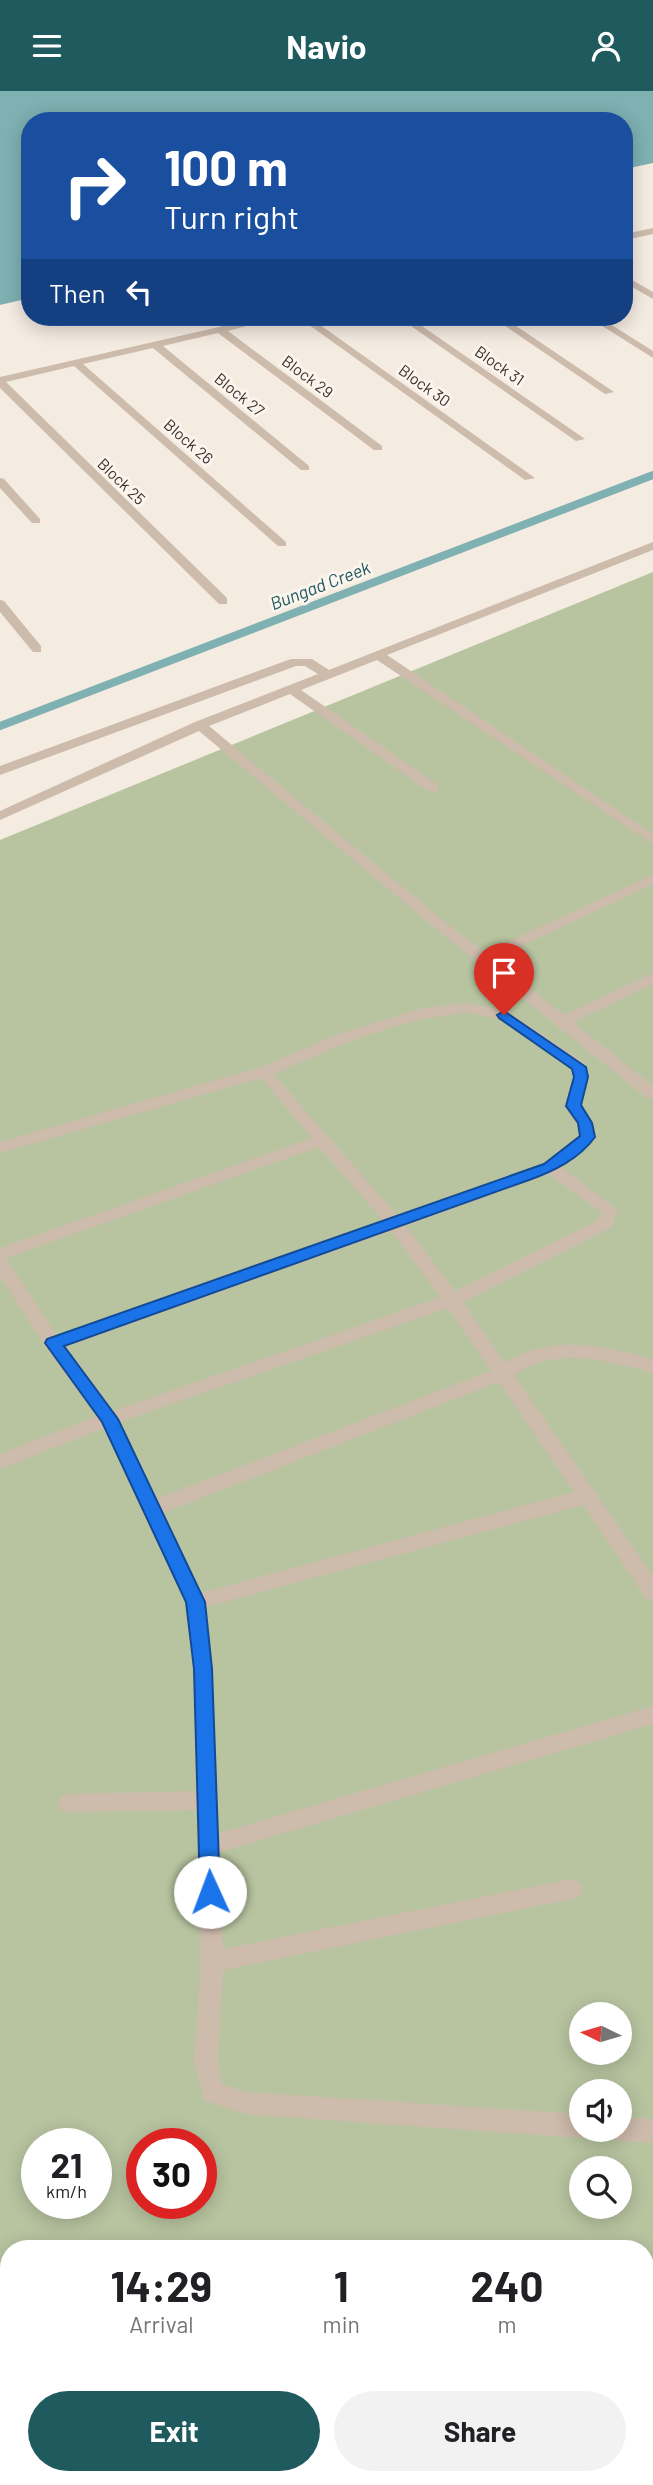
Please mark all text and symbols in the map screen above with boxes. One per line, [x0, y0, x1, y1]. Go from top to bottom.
icon: menu [28, 27, 66, 65]
text: Navio [286, 27, 367, 65]
icon: person [587, 27, 625, 65]
text: 100 m [164, 137, 288, 196]
icon: right [49, 140, 140, 231]
text: Turn right [164, 197, 299, 235]
icon: left [120, 273, 158, 311]
text: Then [49, 277, 106, 308]
street label: Block 31 [472, 341, 528, 389]
street label: Block 29 [279, 351, 337, 401]
street label: Block 30 [395, 360, 455, 410]
street label: Block 27 [211, 368, 269, 420]
street label: Block 26 [161, 415, 217, 467]
street label: Block 25 [94, 454, 150, 508]
water label: Bungad Creek [267, 556, 373, 614]
pin [474, 943, 534, 1015]
icon: arrive [485, 954, 523, 992]
position arrow [173, 1855, 247, 1929]
north arrow [569, 2002, 632, 2065]
map controls [569, 2002, 632, 2219]
button: sound [569, 2079, 632, 2142]
speed limit sign: 30 [126, 2128, 217, 2219]
text: 21 [51, 2143, 82, 2185]
button: search [569, 2156, 632, 2219]
text: km/h [46, 2180, 87, 2202]
text: 14:29 [111, 2260, 212, 2310]
text: 1 [334, 2260, 349, 2310]
text: 240 [471, 2260, 543, 2310]
text: Arrival [129, 2310, 193, 2338]
text: min [323, 2310, 360, 2338]
text: m [497, 2310, 516, 2338]
button: Exit [28, 2391, 320, 2471]
button: Share [334, 2391, 626, 2471]

